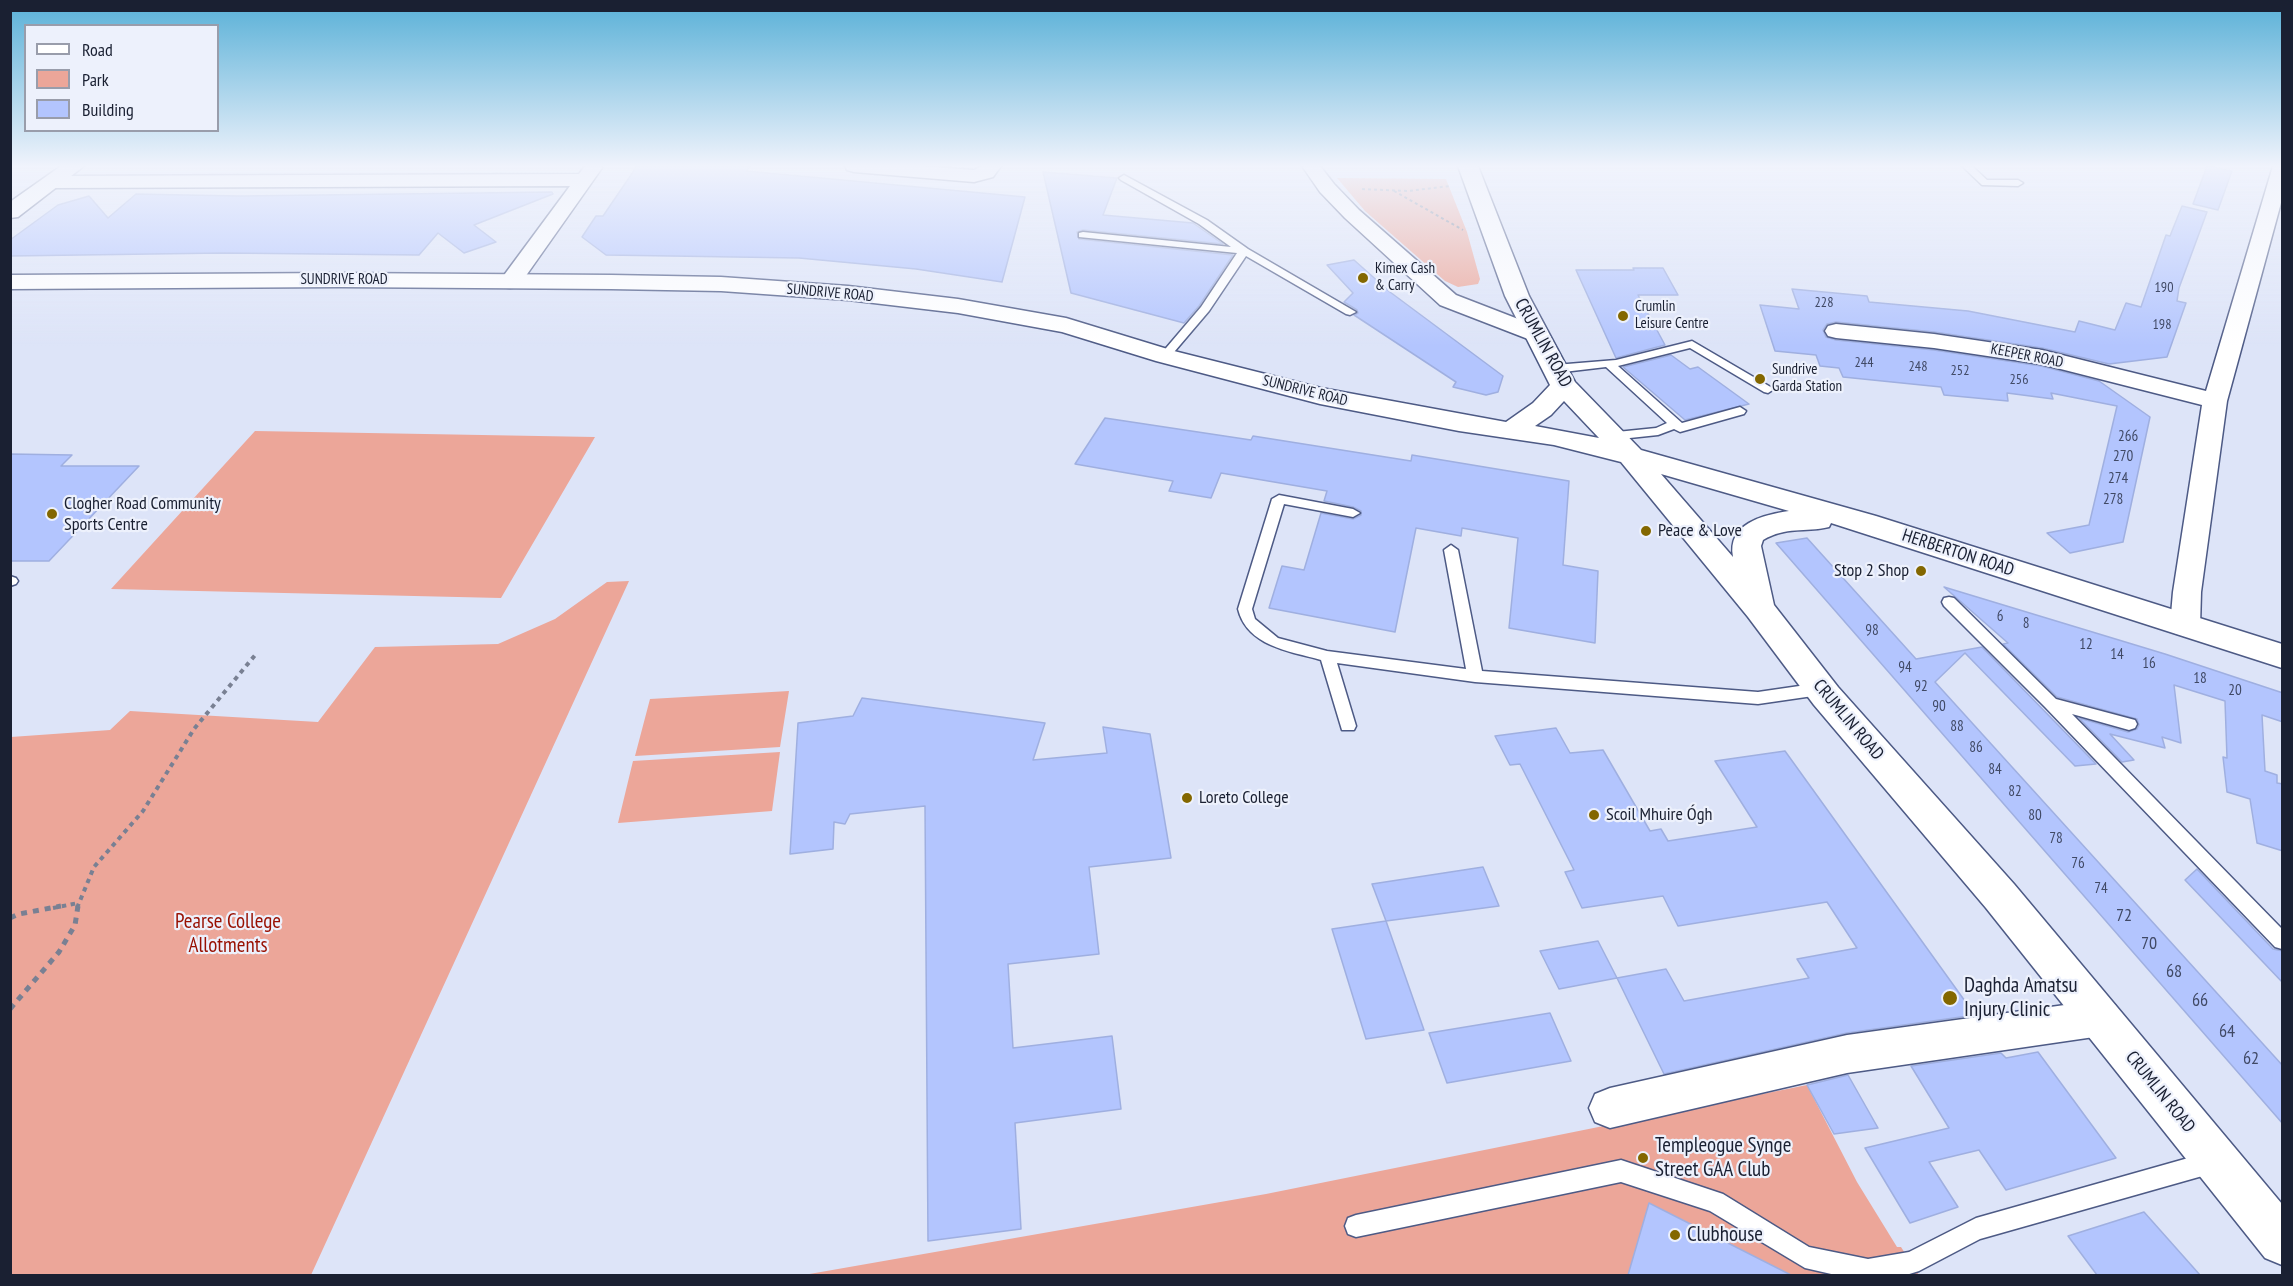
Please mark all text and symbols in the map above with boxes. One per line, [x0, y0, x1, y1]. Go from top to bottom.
legend [24, 24, 219, 132]
text: Road [82, 38, 113, 61]
text: Park [82, 68, 109, 91]
text: Building [82, 98, 134, 121]
place label: Kimex Cash & Carry [1375, 260, 1435, 295]
street label: SUNDRIVE ROAD [300, 271, 388, 289]
marker: Kimex Cash & Carry [1356, 271, 1370, 285]
street label: SUNDRIVE ROAD [786, 280, 874, 306]
house number: 190 [2155, 280, 2173, 296]
street label: CRUMLIN ROAD [1510, 295, 1576, 391]
house number: 228 [1815, 295, 1833, 311]
place label: Crumlin Leisure Centre [1635, 298, 1709, 333]
marker: Crumlin Leisure Centre [1616, 309, 1630, 323]
house number: 198 [2153, 317, 2171, 333]
street label: KEEPER ROAD [1989, 340, 2065, 372]
house number: 244 [1855, 355, 1873, 371]
house number: 248 [1909, 359, 1927, 375]
place label: Sundrive Garda Station [1772, 361, 1842, 396]
house number: 252 [1951, 363, 1969, 379]
street label: SUNDRIVE ROAD [1261, 372, 1349, 410]
marker: Sundrive Garda Station [1753, 372, 1767, 386]
house number: 256 [2010, 372, 2028, 388]
house number: 266 [2118, 428, 2138, 446]
house number: 270 [2113, 448, 2133, 466]
house number: 274 [2108, 470, 2128, 488]
house number: 278 [2103, 491, 2123, 509]
place label: Clogher Road Community Sports Centre [64, 493, 221, 536]
marker: Clogher Road Community Sports Centre [45, 507, 59, 521]
place label: Peace & Love [1658, 520, 1742, 542]
marker: Peace & Love [1639, 524, 1653, 538]
street label: HERBERTON ROAD [1899, 525, 2017, 581]
place label: Stop 2 Shop [1834, 560, 1909, 582]
marker: Stop 2 Shop [1914, 564, 1928, 578]
house number: 6 [1997, 608, 2003, 626]
house number: 8 [2023, 615, 2029, 633]
house number: 98 [1865, 622, 1879, 640]
house number: 12 [2079, 636, 2093, 654]
house number: 14 [2110, 646, 2124, 664]
house number: 16 [2142, 655, 2156, 673]
house number: 94 [1898, 659, 1912, 677]
house number: 18 [2193, 670, 2207, 688]
street label: CRUMLIN ROAD [1808, 675, 1888, 765]
house number: 92 [1914, 678, 1928, 696]
house number: 20 [2228, 682, 2242, 700]
house number: 90 [1932, 698, 1946, 716]
house number: 88 [1950, 718, 1964, 736]
house number: 86 [1969, 739, 1983, 757]
house number: 84 [1988, 761, 2002, 779]
house number: 82 [2008, 783, 2022, 801]
place label: Loreto College [1199, 787, 1289, 809]
marker: Loreto College [1180, 791, 1194, 805]
place label: Scoil Mhuire Ógh [1606, 804, 1712, 826]
house number: 80 [2028, 807, 2042, 825]
marker: Scoil Mhuire Ógh [1587, 808, 1601, 822]
house number: 78 [2049, 830, 2063, 848]
house number: 76 [2071, 855, 2085, 873]
house number: 74 [2094, 880, 2108, 898]
house number: 72 [2116, 905, 2132, 927]
park label: Pearse College Allotments [175, 909, 281, 959]
house number: 70 [2141, 933, 2157, 955]
house number: 68 [2166, 961, 2182, 983]
place label: Daghda Amatsu Injury Clinic [1964, 973, 2078, 1023]
marker: Daghda Amatsu Injury Clinic [1941, 989, 1959, 1007]
house number: 66 [2192, 990, 2208, 1012]
house number: 64 [2219, 1021, 2235, 1043]
street label: CRUMLIN ROAD [2121, 1047, 2199, 1137]
house number: 62 [2243, 1048, 2259, 1070]
place label: Templeogue Synge Street GAA Club [1655, 1133, 1791, 1183]
marker: Templeogue Synge Street GAA Club [1636, 1151, 1650, 1165]
place label: Clubhouse [1687, 1222, 1763, 1248]
marker: Clubhouse [1668, 1228, 1682, 1242]

